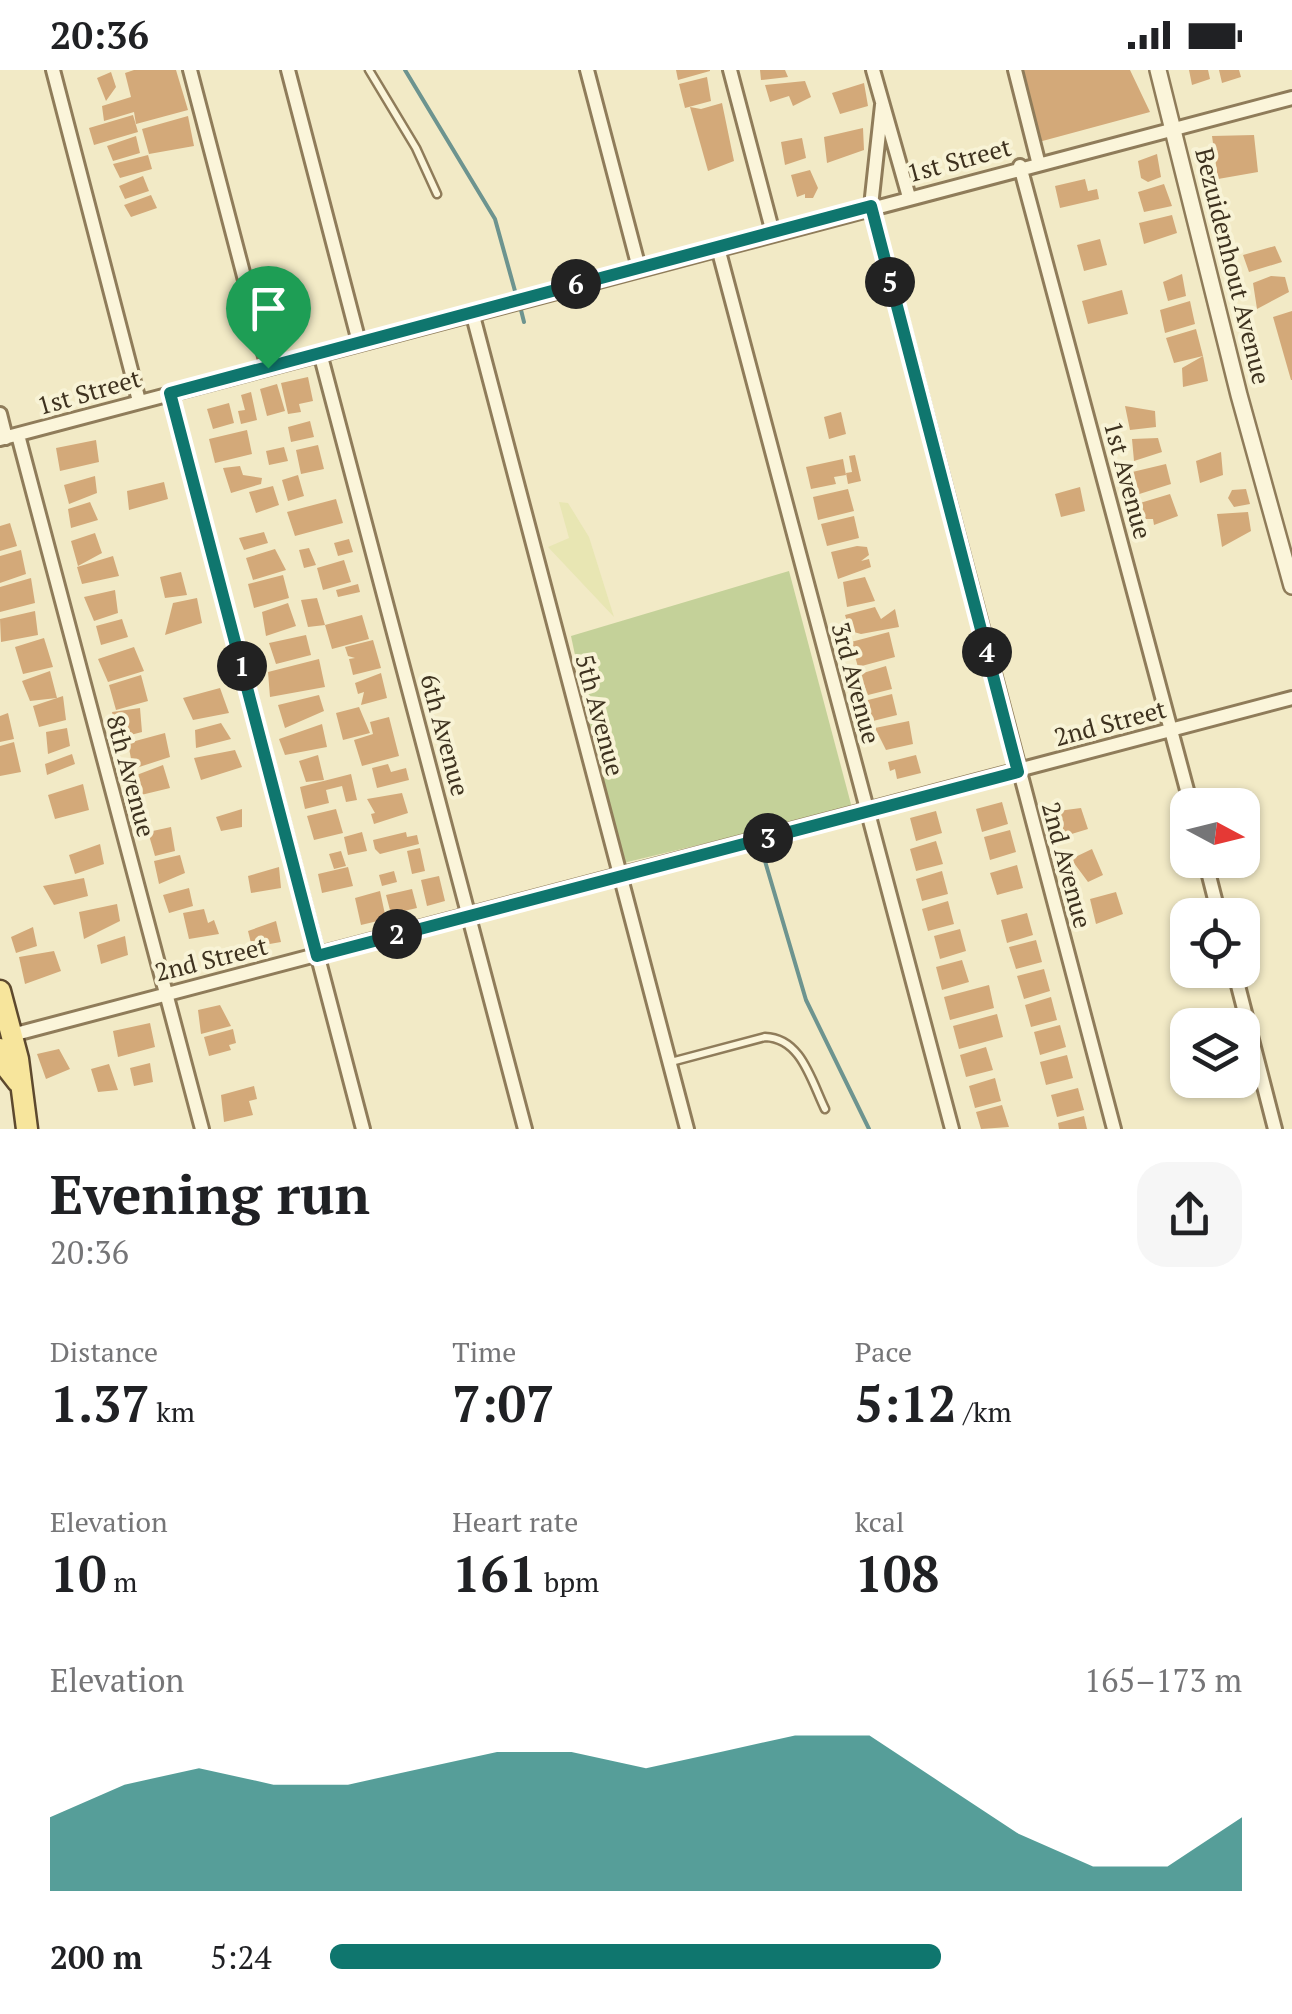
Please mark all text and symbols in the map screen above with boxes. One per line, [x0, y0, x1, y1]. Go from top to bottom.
text: 20:36 [50, 10, 149, 60]
street label: 1st Street [903, 130, 1014, 189]
street label: Bezuidenhout Avenue [1188, 144, 1279, 388]
pin: 5 [865, 257, 915, 307]
pin: 6 [551, 259, 601, 309]
text: 5 [882, 263, 898, 300]
text: 6 [568, 265, 584, 302]
pin [226, 266, 311, 369]
icon: arrive [241, 281, 296, 336]
street label: 1st Street [33, 361, 144, 422]
street label: 1st Avenue [1097, 417, 1160, 543]
street label: 3rd Avenue [824, 619, 889, 747]
pin: 4 [962, 627, 1012, 677]
text: 4 [979, 633, 995, 670]
pin: 1 [217, 641, 267, 691]
text: 1 [234, 647, 250, 684]
street label: 5th Avenue [568, 650, 633, 779]
street label: 6th Avenue [413, 670, 478, 799]
street label: 2nd Street [1050, 692, 1170, 753]
street label: 8th Avenue [99, 711, 164, 840]
north arrow [1170, 788, 1260, 878]
map controls [1170, 788, 1260, 1098]
street label: 2nd Avenue [1035, 798, 1100, 932]
pin: 3 [743, 813, 793, 863]
text: 3 [760, 819, 776, 856]
button: locate [1170, 898, 1260, 988]
pin: 2 [372, 909, 422, 959]
text: 2 [389, 915, 405, 952]
street label: 2nd Street [151, 929, 271, 988]
button: layers [1170, 1008, 1260, 1098]
text: Evening run [50, 1157, 370, 1230]
button: share [1137, 1162, 1242, 1267]
text: 20:36 [50, 1231, 129, 1273]
text: Distance [50, 1333, 158, 1370]
text: Time [452, 1333, 516, 1370]
text: Pace [855, 1333, 912, 1370]
text: 1.37 [50, 1370, 150, 1436]
text: 7:07 [452, 1370, 554, 1436]
text: 5:12 [855, 1370, 957, 1436]
text: km [150, 1393, 195, 1430]
text: /km [957, 1393, 1012, 1430]
text: Elevation [50, 1503, 168, 1540]
text: Heart rate [452, 1503, 578, 1540]
text: kcal [855, 1503, 904, 1540]
text: 10 [50, 1540, 107, 1606]
text: 161 [452, 1540, 537, 1606]
text: 108 [855, 1540, 939, 1606]
text: m [107, 1563, 137, 1600]
text: bpm [537, 1563, 599, 1600]
text: Elevation [50, 1659, 184, 1701]
text: 165–173 m [1084, 1659, 1242, 1701]
text: 200 m [50, 1936, 142, 1978]
text: 5:24 [210, 1936, 272, 1978]

